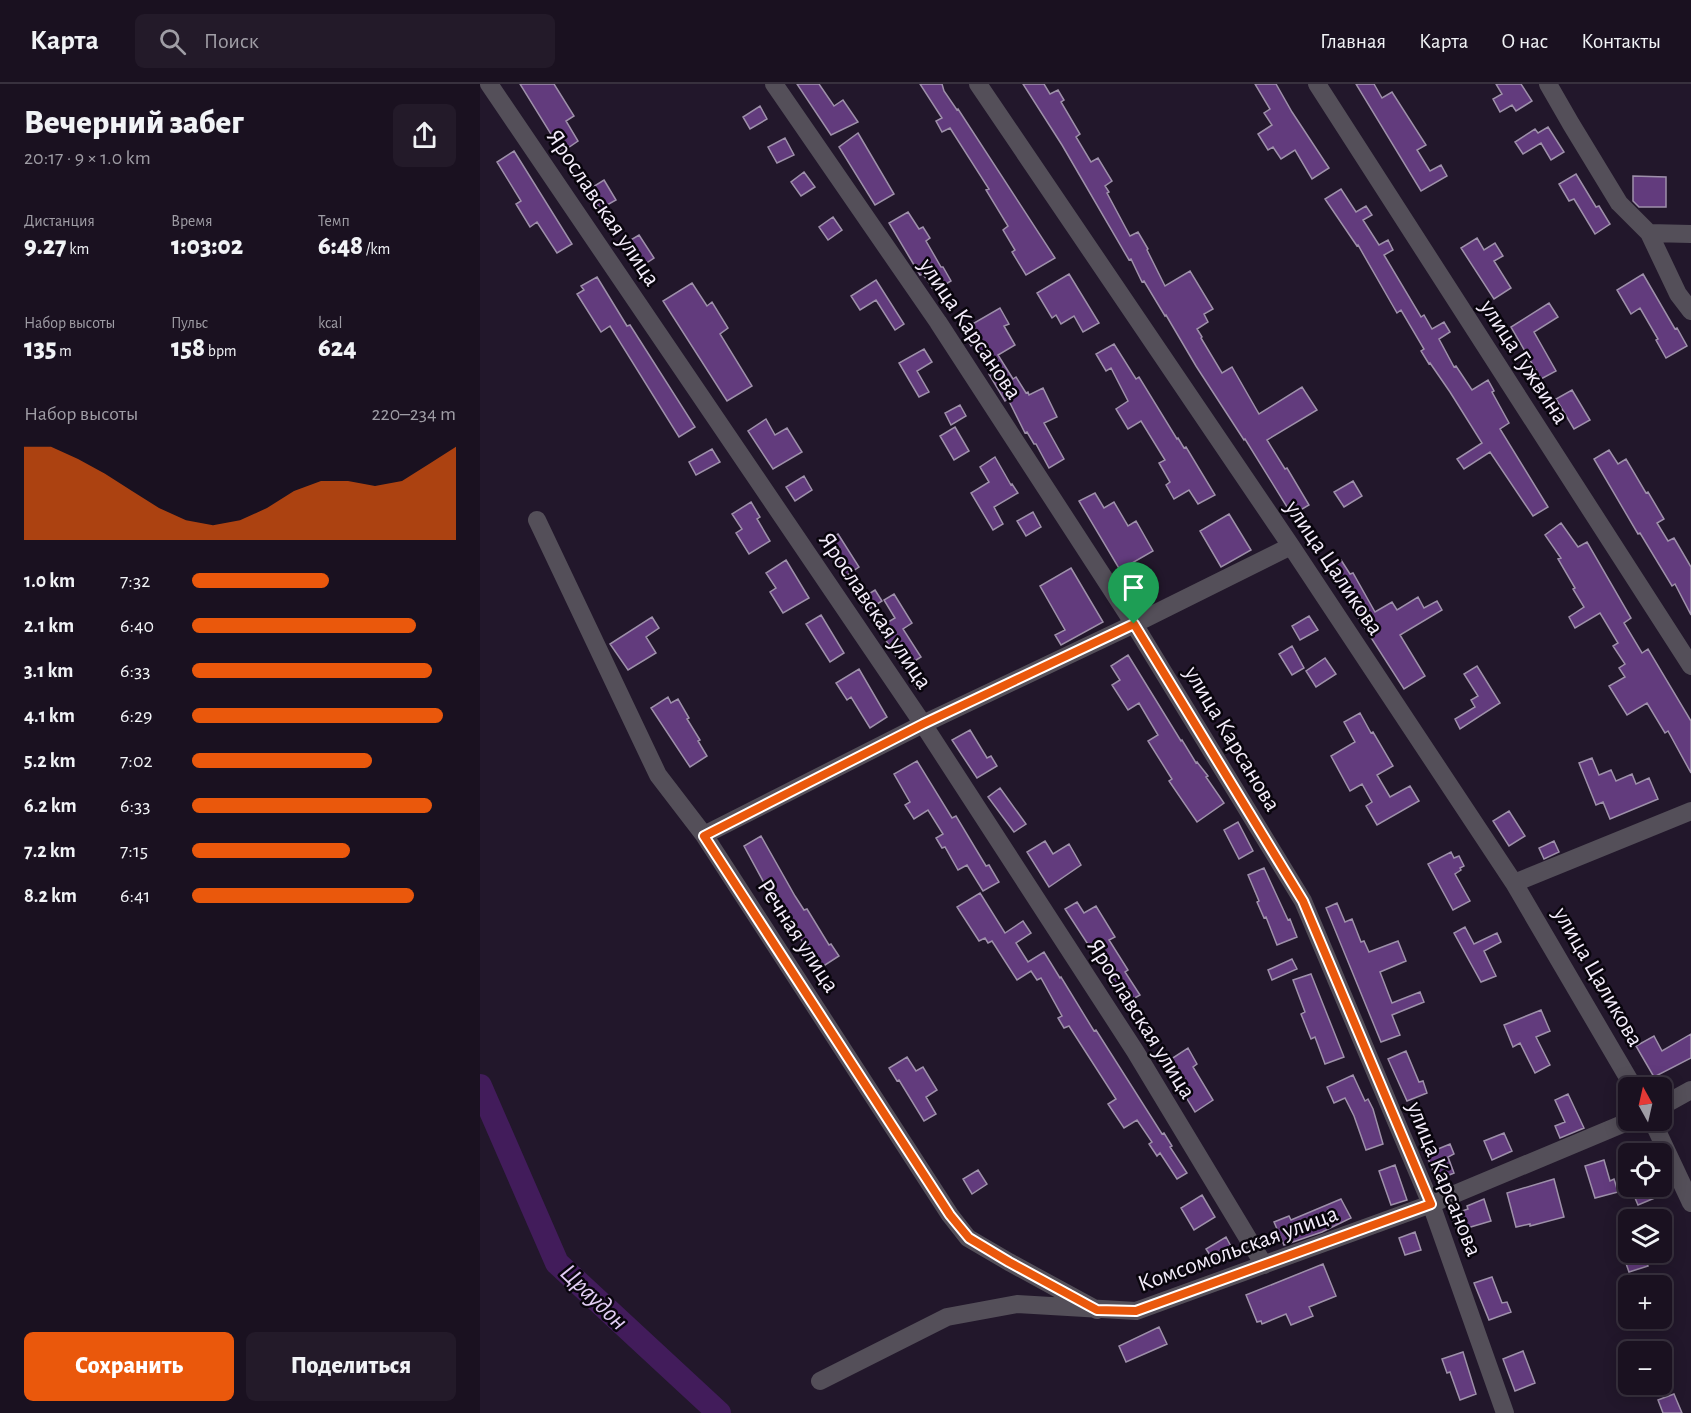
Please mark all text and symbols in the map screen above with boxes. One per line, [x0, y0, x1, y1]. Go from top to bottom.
search box [135, 14, 555, 68]
icon: search [156, 25, 189, 58]
text: Карта [30, 27, 99, 55]
text: Поиск [204, 30, 259, 52]
text: Главная [1320, 31, 1386, 52]
text: Карта [1419, 31, 1468, 52]
text: О нас [1501, 31, 1548, 52]
text: Контакты [1581, 31, 1661, 52]
button: share [393, 104, 456, 167]
text: Вечерний забег [24, 107, 244, 140]
street label: Ярославская улица [542, 125, 664, 291]
text: 20:17 · 9 × 1.0 km [24, 148, 151, 168]
text: Дистанция [24, 213, 95, 229]
text: Время [171, 213, 213, 229]
text: Темп [318, 213, 350, 229]
text: 9.27 [24, 233, 67, 259]
text: 1:03:02 [171, 233, 243, 259]
text: 6:48 [318, 233, 363, 259]
text: km [67, 241, 89, 257]
text: /km [363, 241, 390, 257]
street label: улица Карсанова [914, 253, 1026, 404]
street label: улица Гужвина [1475, 295, 1573, 428]
text: Набор высоты [24, 315, 115, 331]
text: Пульс [171, 315, 208, 331]
text: kcal [318, 315, 342, 331]
text: 135 [24, 335, 56, 361]
text: 158 [171, 335, 205, 361]
text: 624 [318, 335, 357, 361]
text: m [56, 343, 72, 359]
text: bpm [205, 343, 237, 359]
text: Набор высоты [24, 404, 138, 424]
text: 220–234 m [371, 404, 456, 424]
street label: улица Цаликова [1280, 496, 1388, 640]
street label: Ярославская улица [814, 528, 936, 694]
pin [1108, 562, 1159, 624]
text: 1.0 km [24, 571, 75, 591]
text: 7:32 [120, 571, 150, 591]
icon: arrive [1117, 571, 1150, 604]
text: 2.1 km [24, 616, 74, 636]
text: 6:40 [120, 616, 154, 636]
text: 3.1 km [24, 661, 73, 681]
text: 6:33 [120, 661, 150, 681]
street label: улица Карсанова [1179, 661, 1285, 816]
text: 4.1 km [24, 706, 75, 726]
text: 6:29 [120, 706, 152, 726]
text: 5.2 km [24, 751, 76, 771]
text: 7:02 [120, 751, 153, 771]
text: 6.2 km [24, 796, 77, 816]
text: 6:33 [120, 796, 150, 816]
text: 7.2 km [24, 841, 76, 861]
text: 7:15 [120, 841, 148, 861]
street label: Речная улица [753, 875, 843, 997]
text: 8.2 km [24, 886, 77, 906]
text: 6:41 [120, 886, 150, 906]
street label: улица Цаликова [1548, 902, 1647, 1051]
street label: Ярославская улица [1082, 935, 1200, 1103]
north arrow [1618, 1077, 1672, 1131]
map controls [1618, 1077, 1672, 1395]
street label: улица Карсанова [1402, 1097, 1486, 1260]
button: locate [1618, 1143, 1672, 1197]
street label: Комсомольская улица [1135, 1202, 1341, 1296]
button: layers [1618, 1209, 1672, 1263]
water label: Цраудон [555, 1259, 633, 1335]
button: + [1618, 1275, 1672, 1329]
button: Сохранить [24, 1332, 234, 1401]
button: Поделиться [246, 1332, 456, 1401]
button: − [1618, 1341, 1672, 1395]

